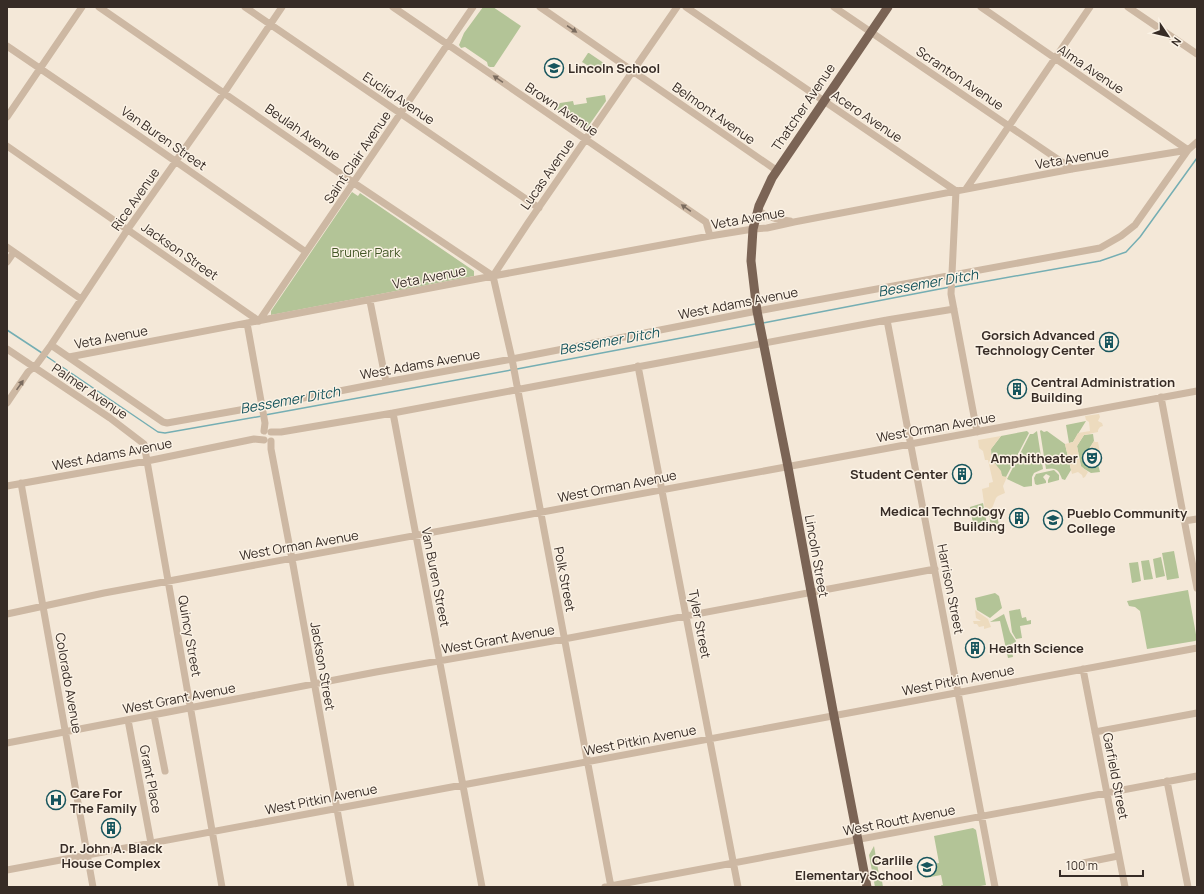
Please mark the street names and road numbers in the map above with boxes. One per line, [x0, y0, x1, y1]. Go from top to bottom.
street label: Alma Avenue [1054, 40, 1128, 98]
street label: Scranton Avenue [913, 42, 1008, 114]
street label: Thatcher Avenue [767, 59, 839, 154]
street label: Euclid Avenue [360, 67, 439, 129]
street label: Brown Avenue [522, 78, 602, 140]
street label: Belmont Avenue [669, 78, 759, 149]
street label: Acero Avenue [828, 86, 906, 147]
street label: Beulah Avenue [262, 99, 345, 165]
street label: Van Buren Street [117, 102, 211, 174]
street label: Saint Clair Avenue [319, 107, 395, 207]
street label: Lucas Avenue [516, 135, 578, 213]
street label: Veta Avenue [1034, 143, 1110, 173]
street label: Rice Avenue [107, 164, 164, 234]
street label: Veta Avenue [710, 203, 786, 233]
street label: Jackson Street [138, 218, 222, 284]
street label: Veta Avenue [391, 261, 468, 293]
street label: West Adams Avenue [677, 282, 800, 323]
street label: Veta Avenue [73, 321, 150, 353]
street label: West Adams Avenue [358, 344, 482, 383]
street label: Palmer Avenue [48, 359, 132, 423]
street label: West Orman Avenue [875, 408, 997, 446]
street label: West Adams Avenue [51, 433, 174, 474]
street label: West Orman Avenue [556, 466, 678, 506]
street label: Lincoln Street [801, 513, 833, 599]
street label: West Orman Avenue [238, 526, 360, 564]
street label: Van Buren Street [418, 526, 454, 628]
street label: Harrison Street [933, 542, 969, 636]
street label: Polk Street [550, 545, 580, 613]
street label: Tyler Street [685, 588, 715, 660]
street label: Quincy Street [174, 594, 206, 678]
street label: Jackson Street [306, 620, 340, 712]
street label: West Grant Avenue [440, 620, 556, 658]
street label: Colorado Avenue [51, 631, 87, 735]
street label: West Pitkin Avenue [900, 660, 1016, 700]
street label: West Grant Avenue [121, 678, 237, 718]
street label: West Pitkin Avenue [582, 720, 698, 760]
street label: Garfield Street [1099, 731, 1133, 821]
street label: Grant Place [136, 743, 166, 815]
street label: West Pitkin Avenue [263, 779, 379, 819]
street label: West Routt Avenue [841, 800, 957, 840]

